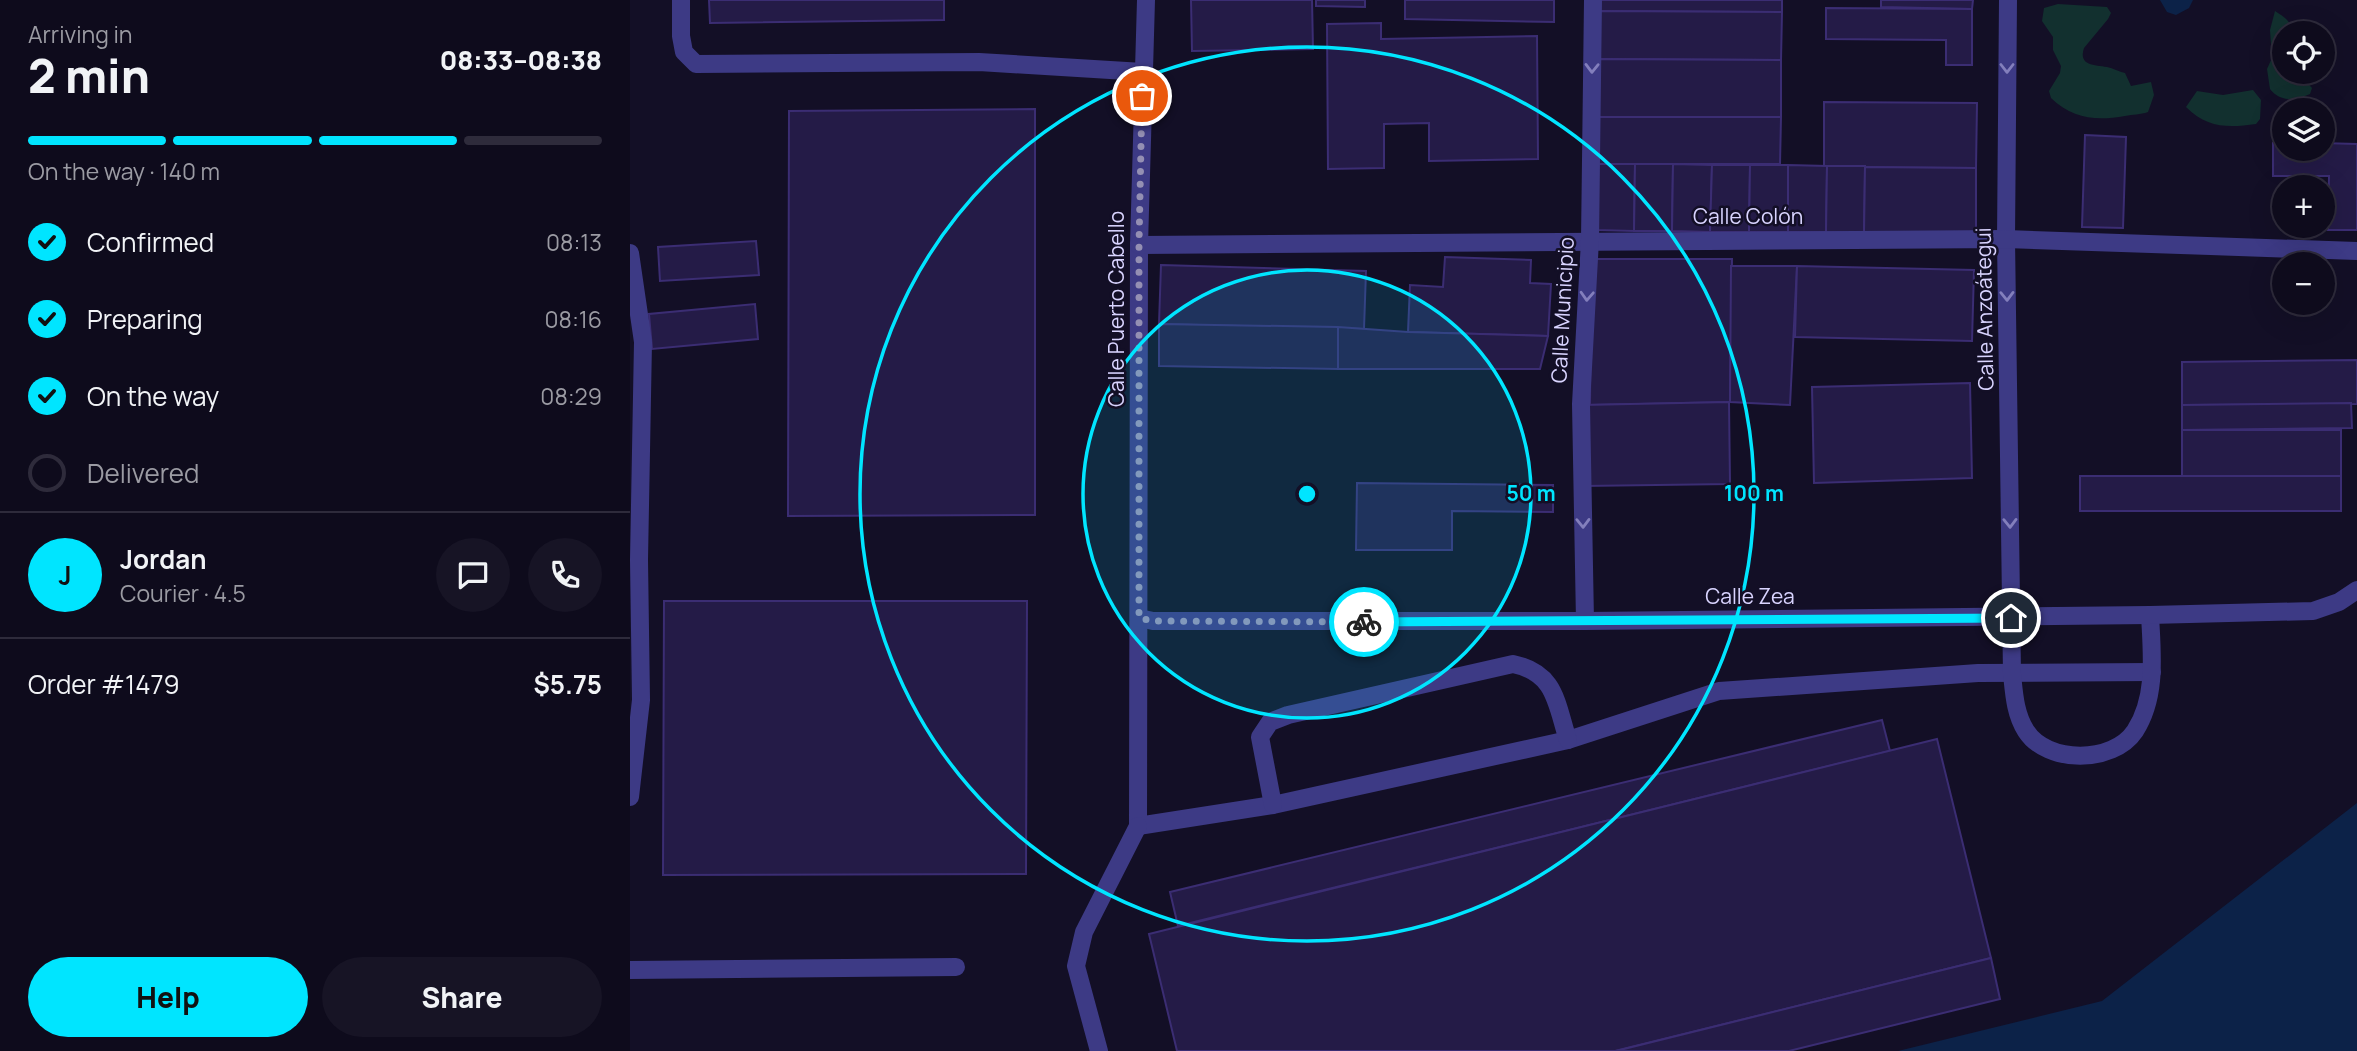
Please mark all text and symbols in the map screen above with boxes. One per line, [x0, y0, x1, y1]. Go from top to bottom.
text: Arriving in [28, 18, 133, 50]
map controls [2272, 21, 2335, 315]
button: locate [2272, 21, 2335, 84]
text: 08:33–08:38 [440, 42, 602, 78]
text: 2 min [28, 44, 150, 107]
one-way arrow [1584, 63, 1600, 74]
one-way arrow [1999, 63, 2015, 74]
pin [1112, 66, 1172, 126]
icon: bag [1123, 77, 1161, 115]
button: layers [2272, 98, 2335, 161]
text: On the way · 140 m [28, 155, 220, 187]
button: + [2272, 175, 2335, 238]
street label: Calle Colón [1693, 202, 1803, 230]
street label: Calle Puerto Cabello [1102, 211, 1130, 407]
icon: check [28, 223, 66, 261]
text: Confirmed [87, 224, 214, 260]
text: 08:13 [546, 226, 602, 258]
street label: Calle Anzoátegui [1969, 227, 1999, 391]
street label: Calle Municipio [1544, 236, 1580, 384]
button: − [2272, 252, 2335, 315]
one-way arrow [1579, 290, 1594, 301]
one-way arrow [1999, 291, 2015, 301]
icon: check [28, 300, 66, 338]
text: Preparing [87, 301, 203, 337]
text: 08:16 [545, 303, 602, 335]
icon: check [28, 377, 66, 415]
text: On the way [87, 378, 219, 414]
text: 08:29 [540, 380, 602, 412]
text: Delivered [87, 455, 199, 491]
text: 50 m [1506, 479, 1556, 507]
text: 100 m [1724, 479, 1784, 507]
centre of rings [1295, 482, 1319, 506]
one-way arrow [1575, 518, 1591, 529]
one-way arrow [2002, 518, 2017, 529]
button: chat [436, 538, 510, 612]
button: phone [528, 538, 602, 612]
text: Jordan [120, 541, 206, 577]
text: J [58, 557, 72, 593]
text: Courier · 4.5 [120, 577, 246, 609]
street label: Calle Zea [1705, 582, 1795, 610]
courier [1329, 587, 1399, 657]
pin [1981, 588, 2041, 648]
icon: home [1992, 599, 2030, 637]
icon: bike [1345, 603, 1383, 641]
text: Order #1479 [28, 666, 180, 702]
text: $5.75 [533, 666, 602, 702]
button: Help [28, 957, 308, 1037]
button: Share [322, 957, 602, 1037]

